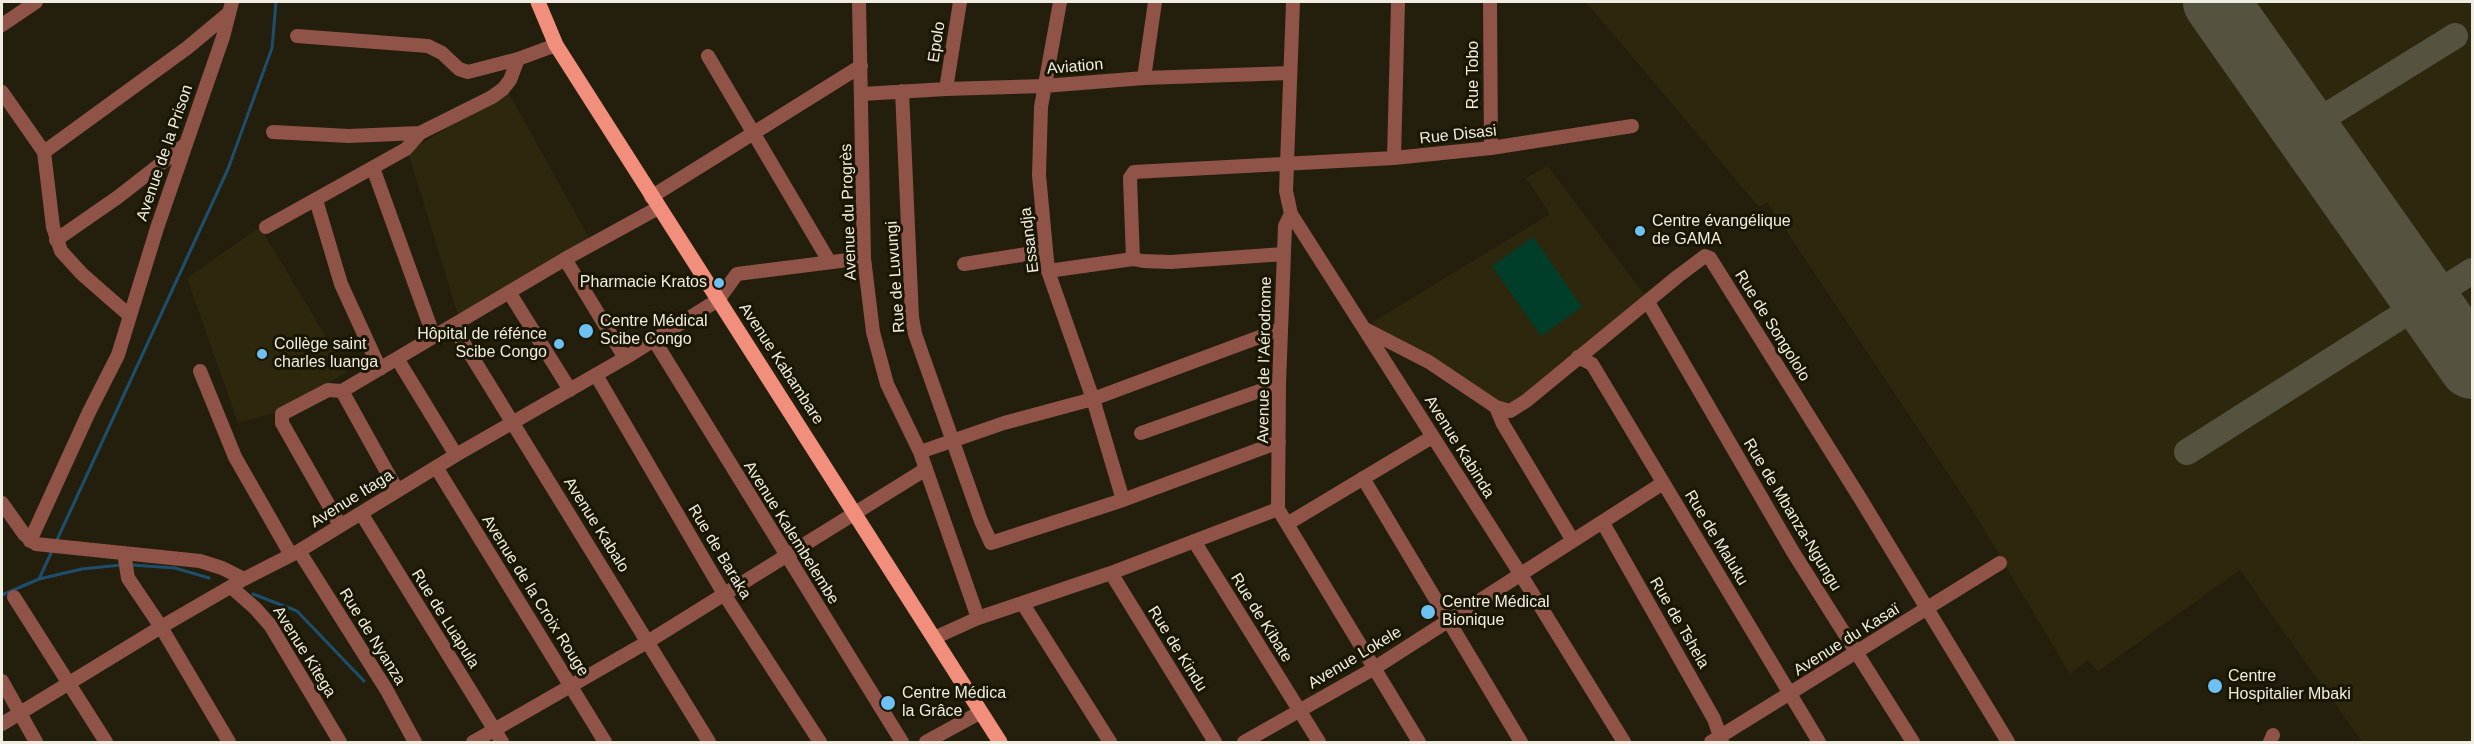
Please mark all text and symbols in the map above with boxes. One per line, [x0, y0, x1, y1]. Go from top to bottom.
street label: Epolo [924, 20, 950, 64]
street label: Rue Tobo [1464, 41, 1484, 109]
street label: Aviation [1046, 55, 1104, 79]
street label: Avenue de la Prison [133, 82, 197, 224]
street label: Rue Disasi [1419, 121, 1497, 149]
street label: Avenue du Progrès [837, 143, 861, 281]
street label: Essandja [1016, 206, 1044, 274]
place label: Centre évangélique de GAMA [1652, 212, 1791, 250]
street label: Rue de Luvungi [883, 220, 909, 334]
marker: Centre évangélique de GAMA [1633, 224, 1647, 238]
street label: Rue de Songololo [1730, 267, 1814, 385]
place label: Pharmacie Kratos [580, 273, 707, 293]
marker: Pharmacie Kratos [712, 276, 726, 290]
street label: Avenue de l’Aérodrome [1254, 276, 1276, 444]
street label: Avenue Kabambare [735, 300, 827, 428]
place label: Centre Médical Scibe Congo [600, 312, 708, 350]
marker: Centre Médical Scibe Congo [577, 322, 595, 340]
place label: Hôpital de réfénce Scibe Congo [417, 325, 547, 363]
place label: Collège saint charles luanga [274, 335, 378, 373]
marker: Hôpital de réfénce Scibe Congo [552, 337, 566, 351]
marker: Collège saint charles luanga [255, 347, 269, 361]
street label: Avenue Kabinda [1420, 392, 1498, 502]
street label: Rue de Mbanza-Ngungu [1739, 435, 1845, 595]
street label: Avenue Kalembelembe [739, 458, 843, 608]
street label: Avenue Itaga [307, 466, 397, 532]
street label: Avenue Kabalo [559, 474, 633, 576]
street label: Rue de Maluku [1680, 487, 1752, 589]
street label: Rue de Baraka [683, 501, 755, 603]
street label: Avenue de la Croix Rouge [477, 512, 593, 680]
street label: Rue de Luapula [407, 566, 483, 672]
street label: Rue de Kibate [1226, 570, 1296, 666]
street label: Rue de Tshela [1645, 574, 1713, 672]
street label: Rue de Nyanza [335, 585, 409, 689]
place label: Centre Médical Bionique [1442, 593, 1550, 631]
street label: Avenue du Kasaï [1790, 600, 1904, 680]
street label: Avenue Kitega [268, 603, 340, 701]
street label: Rue de Kindu [1143, 603, 1211, 695]
marker: Centre Médical Bionique [1419, 603, 1437, 621]
street label: Avenue Lokele [1305, 623, 1405, 693]
place label: Centre Hospitalier Mbaki [2228, 667, 2351, 705]
marker: Centre Hospitalier Mbaki [2206, 677, 2224, 695]
place label: Centre Médica la Grâce [902, 684, 1006, 722]
marker: Centre Médica la Grâce [879, 694, 897, 712]

